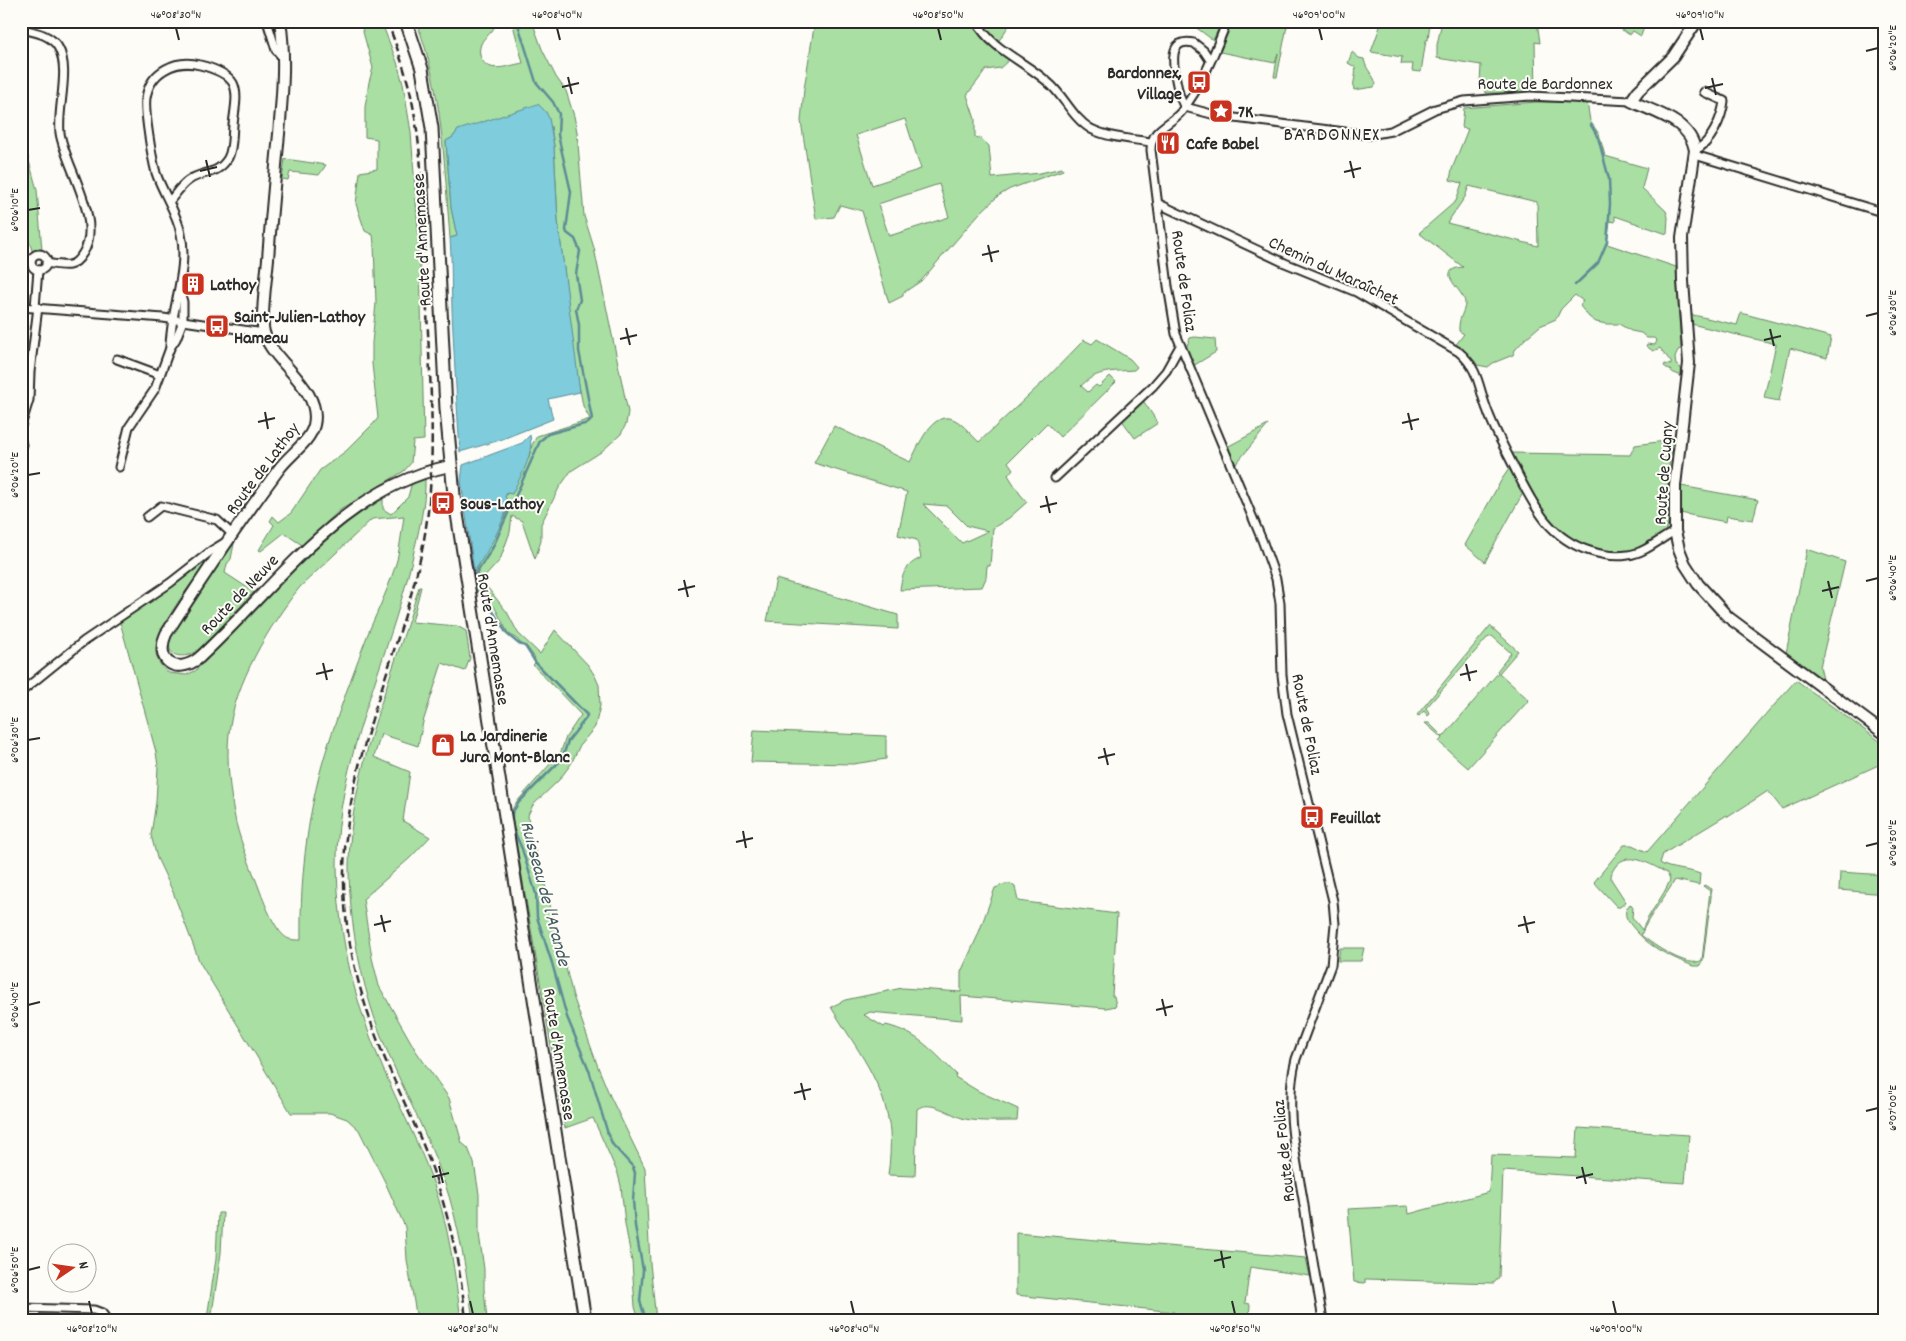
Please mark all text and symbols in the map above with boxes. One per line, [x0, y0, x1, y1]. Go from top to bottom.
text: 46°08'30"N [151, 7, 201, 24]
text: 46°08'40"N [532, 7, 582, 24]
text: 46°08'50"N [913, 7, 963, 24]
text: 46°09'00"N [1293, 7, 1345, 24]
text: 46°09'10"N [1676, 7, 1724, 24]
text: 6°06'20"E [1885, 24, 1902, 71]
place label: Bardonnex, Village [1107, 62, 1182, 108]
bus stop icon: Bardonnex, Village [1186, 69, 1212, 95]
street label: Route de Bardonnex [1477, 73, 1613, 98]
place icon: 7K [1208, 98, 1234, 124]
place label: 7K [1238, 101, 1254, 126]
district label: BARDONNEX [1284, 122, 1380, 150]
restaurant icon: Cafe Babel [1155, 130, 1181, 156]
place label: Cafe Babel [1186, 133, 1259, 158]
street label: Route d'Annemasse [408, 172, 439, 307]
text: 6°06'10"E [7, 188, 24, 232]
street label: Route de Foliaz [1163, 229, 1202, 334]
street label: Chemin du Maraîchet [1264, 231, 1402, 314]
building icon: Lathoy [180, 271, 206, 297]
place label: Lathoy [210, 274, 257, 299]
text: 6°06'30"E [1885, 289, 1902, 336]
place label: Saint-Julien-Lathoy Hameau [234, 306, 366, 352]
bus stop icon: Saint-Julien-Lathoy Hameau [204, 313, 230, 339]
street label: Route de Lathoy [221, 418, 307, 521]
street label: Route de Cugny [1649, 420, 1682, 526]
text: 6°06'20"E [7, 451, 24, 498]
bus stop icon: Sous-Lathoy [430, 490, 456, 516]
place label: Sous-Lathoy [460, 493, 544, 518]
street label: Route de Neuve [196, 550, 286, 642]
text: 6°06'40"E [1885, 555, 1902, 601]
street label: Route d'Annemasse [469, 572, 514, 707]
street label: Route de Foliaz [1283, 672, 1328, 777]
text: 6°06'30"E [7, 716, 24, 763]
place label: La Jardinerie Jura Mont-Blanc [460, 725, 570, 771]
shop icon: La Jardinerie Jura Mont-Blanc [430, 732, 456, 758]
bus stop icon: Feuillat [1299, 804, 1325, 830]
place label: Feuillat [1330, 807, 1381, 832]
water label: Ruisseau de l'Arande [511, 818, 576, 971]
text: 6°06'50"E [1885, 819, 1902, 866]
text: 6°06'40"E [7, 982, 24, 1028]
street label: Route d'Annemasse [535, 987, 580, 1122]
text: 6°07'00"E [1885, 1084, 1902, 1131]
street label: Route de Foliaz [1268, 1098, 1303, 1203]
north arrow [48, 1244, 98, 1294]
text: 6°06'50"E [7, 1246, 24, 1293]
text: N [72, 1260, 93, 1271]
text: 46°08'20"N [67, 1321, 117, 1338]
text: 46°08'30"N [448, 1321, 498, 1338]
text: 46°08'40"N [829, 1321, 879, 1338]
text: 46°08'50"N [1210, 1321, 1260, 1338]
text: 46°09'00"N [1590, 1321, 1642, 1338]

